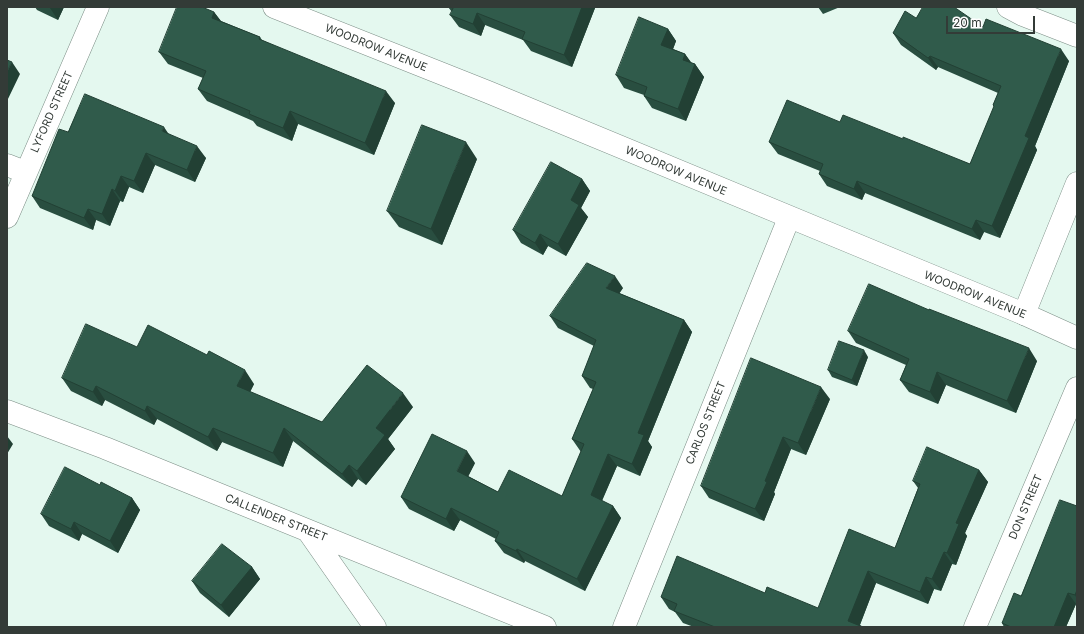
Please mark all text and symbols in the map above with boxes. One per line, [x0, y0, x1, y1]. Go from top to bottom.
scale bar [948, 8, 1037, 34]
text: 20 m [953, 15, 982, 30]
street label: WOODROW AVENUE [323, 21, 429, 75]
street label: LYFORD STREET [28, 69, 76, 155]
street label: WOODROW AVENUE [623, 144, 729, 198]
street label: WOODROW AVENUE [922, 268, 1028, 322]
street label: CARLOS STREET [683, 379, 729, 467]
street label: DON STREET [1006, 473, 1046, 541]
street label: CALLENDER STREET [223, 491, 329, 545]

